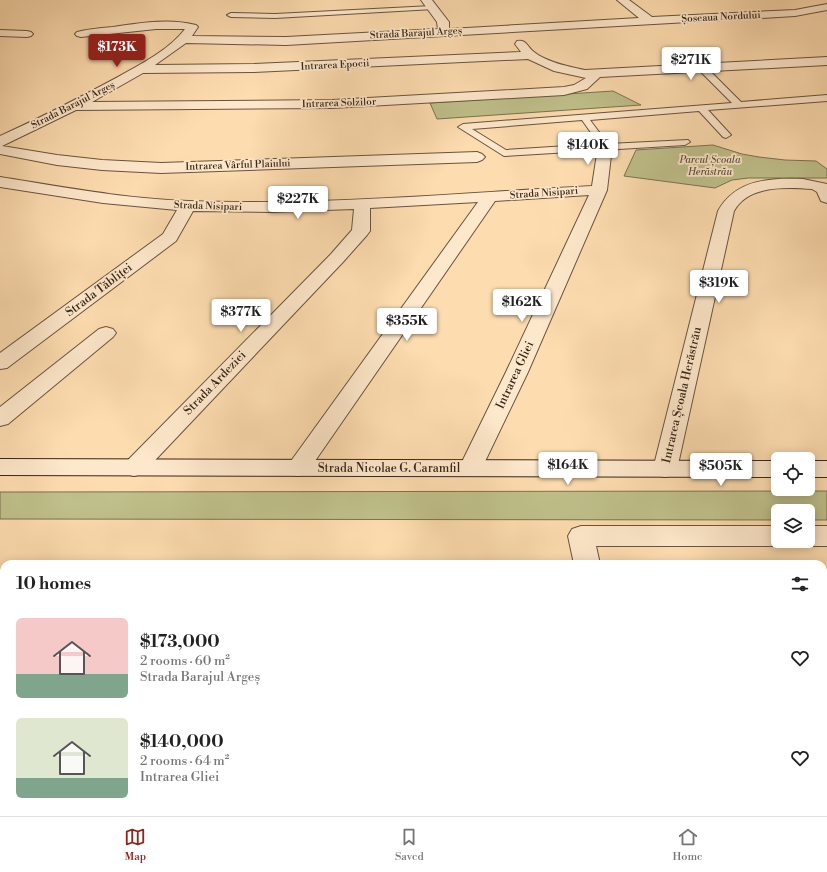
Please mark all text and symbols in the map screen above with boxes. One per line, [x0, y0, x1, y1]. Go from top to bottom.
street label: Șoseaua Nordului [681, 9, 762, 26]
street label: Strada Barajul Argeș [370, 25, 462, 42]
pin: $173K [89, 34, 145, 68]
text: $173K [97, 39, 137, 55]
pin: $271K [663, 47, 719, 81]
text: $271K [671, 52, 711, 68]
street label: Intrarea Epocii [300, 57, 370, 73]
street label: Strada Barajul Argeș [29, 79, 117, 132]
street label: Intrarea Solzilor [302, 96, 377, 110]
pin: $140K [560, 132, 616, 166]
text: $140K [567, 137, 609, 153]
park label: Parcul Școala Herăstrău [679, 154, 741, 178]
street label: Intrarea Vârful Plaiului [185, 157, 291, 173]
street label: Strada Nisipari [509, 185, 579, 201]
pin: $227K [270, 186, 326, 220]
text: $227K [277, 191, 319, 207]
street label: Strada Nisipari [174, 199, 243, 213]
street label: Strada Tăbliței [63, 260, 135, 320]
pin: $319K [691, 270, 747, 304]
text: $319K [699, 275, 739, 291]
pin: $162K [494, 289, 550, 323]
text: $162K [502, 294, 542, 310]
pin: $377K [213, 299, 269, 333]
text: $377K [221, 304, 261, 320]
pin: $355K [379, 308, 435, 342]
text: $355K [386, 313, 428, 329]
street label: Intrarea Școala Herăstrău [659, 325, 705, 465]
street label: Intrarea Gliei [493, 339, 537, 411]
street label: Strada Ardeziei [181, 348, 249, 418]
pin: $164K [540, 452, 596, 486]
map controls [771, 452, 815, 548]
button: locate [771, 452, 815, 496]
pin: $505K [693, 453, 749, 487]
text: $164K [547, 457, 589, 473]
text: $505K [699, 458, 743, 474]
street label: Strada Nicolae G. Caramfil [318, 461, 461, 476]
button: layers [771, 504, 815, 548]
text: 10 homes [16, 573, 91, 595]
icon: filters [789, 573, 811, 595]
text: $173,000 [140, 631, 220, 653]
icon: home [48, 634, 96, 682]
icon: heart [789, 647, 811, 669]
text: 2 rooms · 60 m² [140, 653, 230, 669]
text: Strada Barajul Argeș [140, 669, 260, 685]
text: $140,000 [140, 731, 224, 753]
icon: home [48, 734, 96, 782]
icon: heart [789, 747, 811, 769]
text: 2 rooms · 64 m² [140, 753, 229, 769]
text: Intrarea Gliei [140, 769, 219, 785]
tab: Map [124, 826, 146, 864]
tab: Saved [395, 826, 424, 864]
tab: Home [672, 826, 703, 864]

